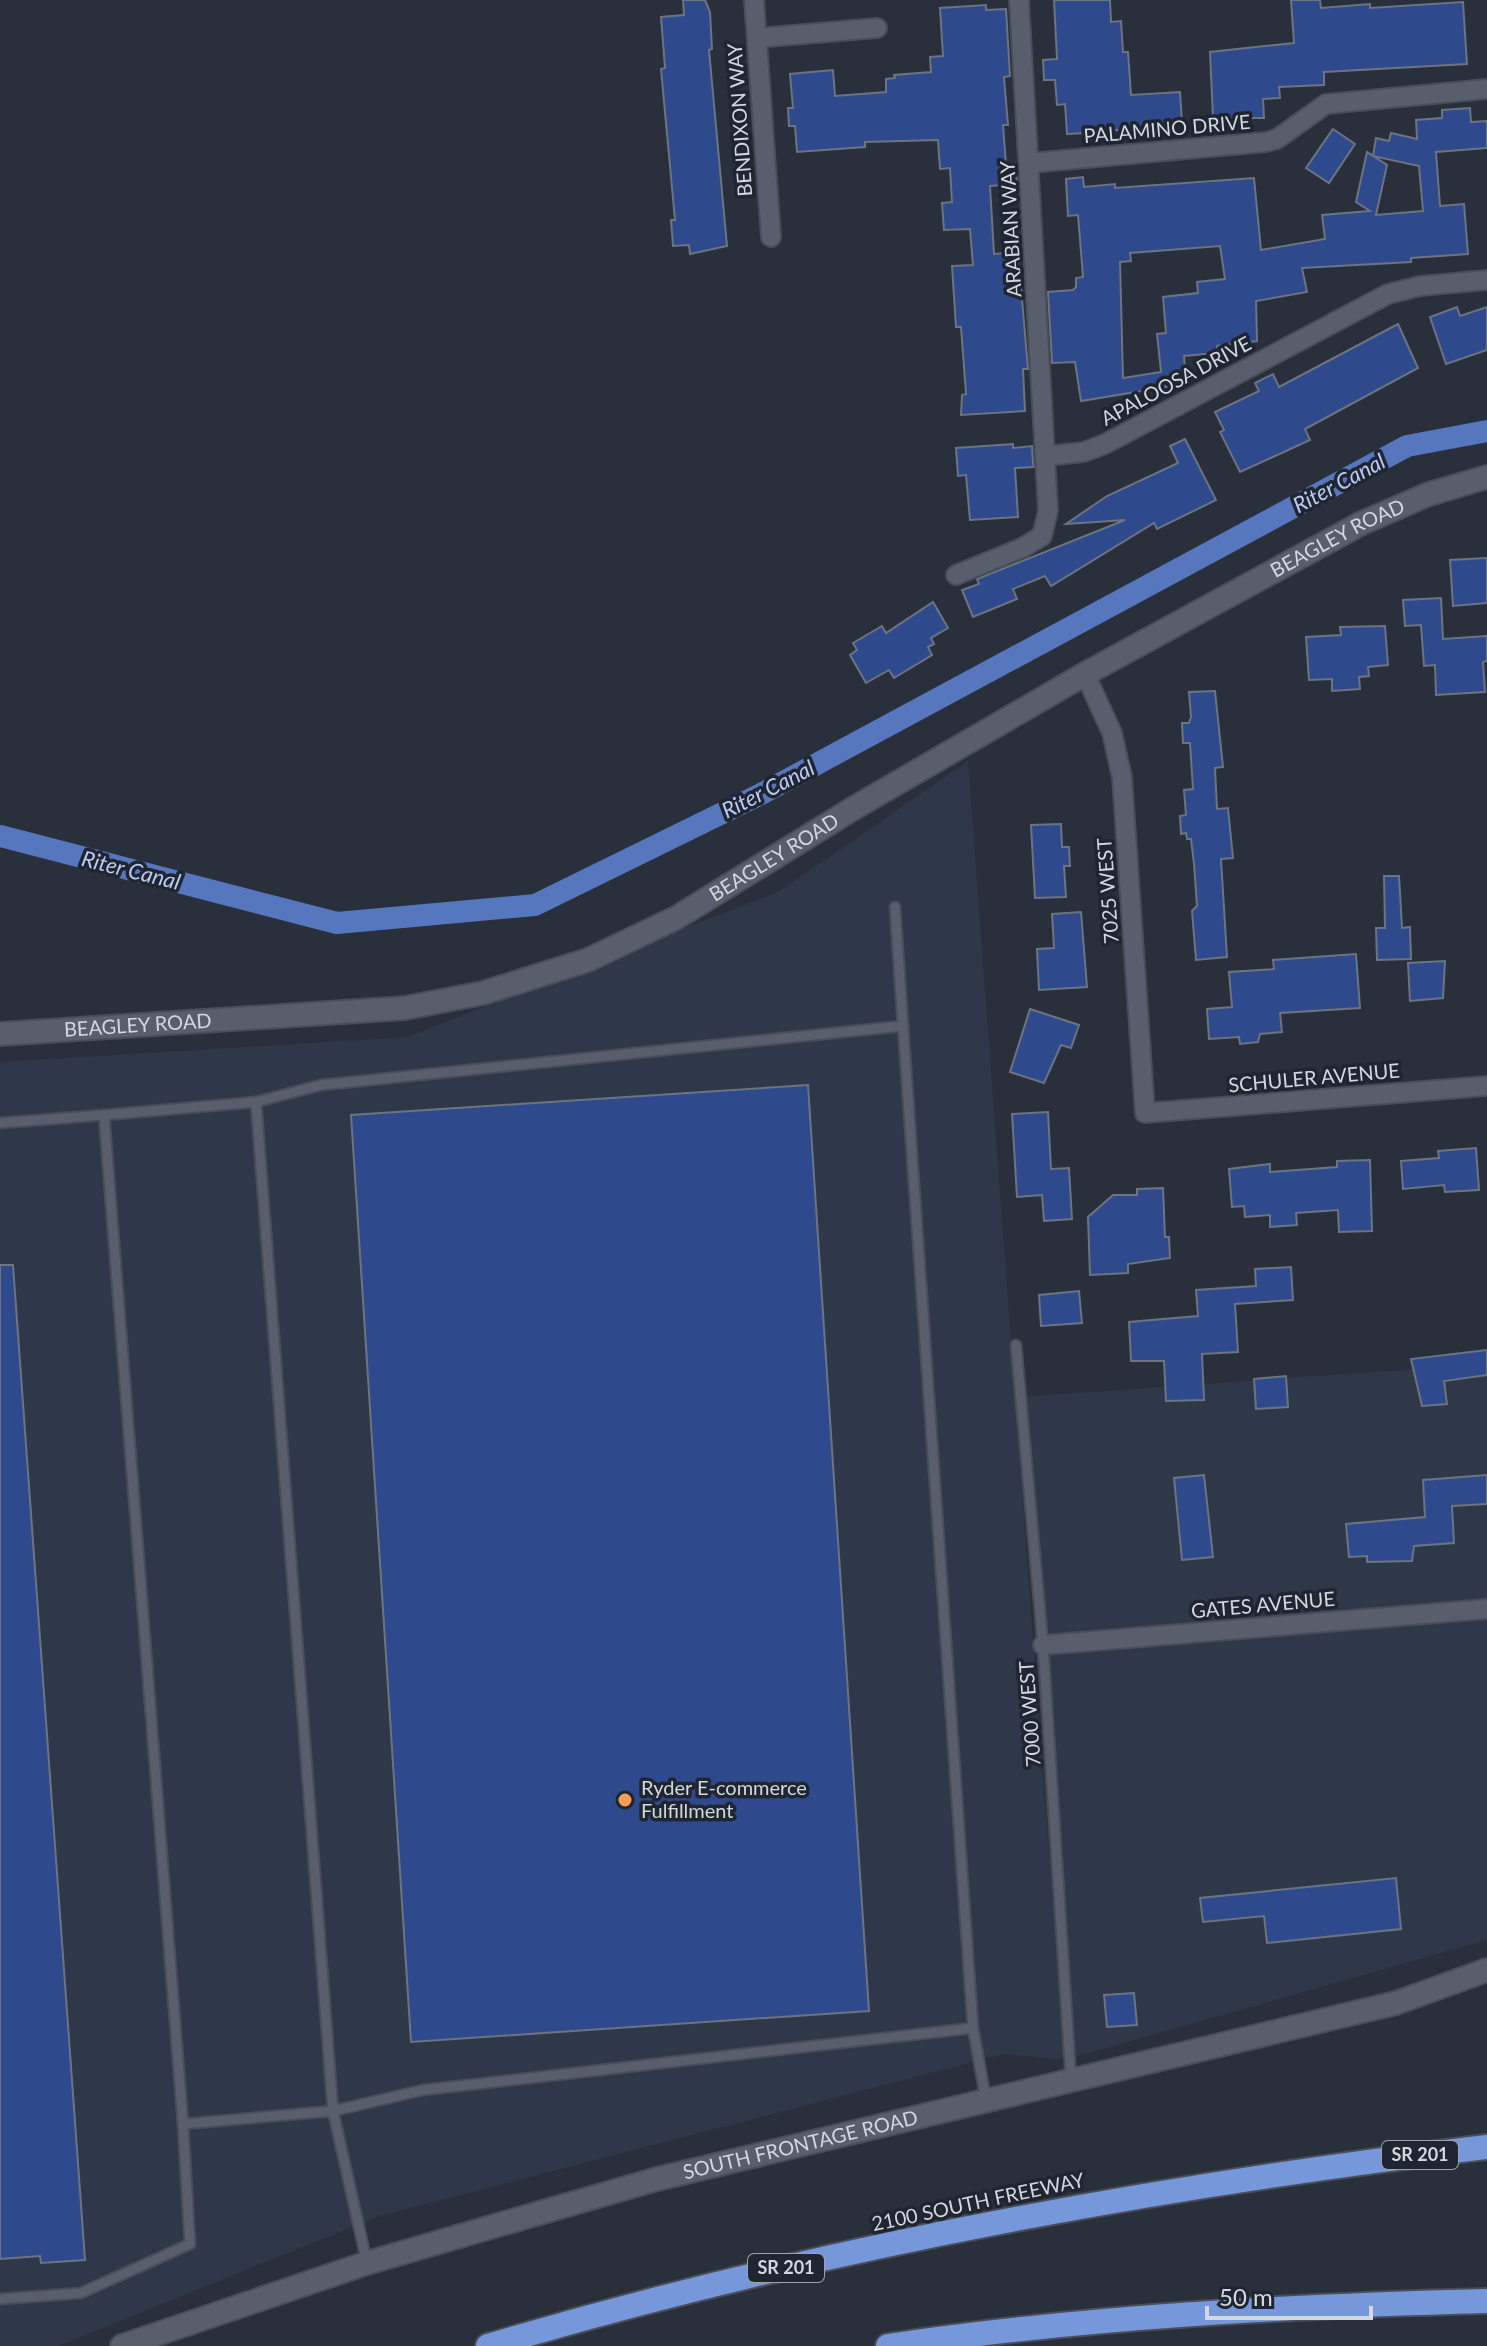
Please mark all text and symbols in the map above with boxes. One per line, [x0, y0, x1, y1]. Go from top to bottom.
street label: BENDIXON WAY [722, 42, 756, 198]
street label: PALAMINO DRIVE [1082, 109, 1251, 147]
street label: ARABIAN WAY [994, 160, 1026, 298]
street label: APALOOSA DRIVE [1096, 330, 1255, 430]
water label: Riter Canal [1288, 447, 1390, 518]
street label: BEAGLEY ROAD [1266, 493, 1408, 582]
water label: Riter Canal [717, 754, 819, 823]
street label: BEAGLEY ROAD [704, 808, 843, 906]
street label: 7025 WEST [1091, 837, 1123, 945]
water label: Riter Canal [79, 844, 183, 895]
street label: BEAGLEY ROAD [63, 1007, 212, 1041]
street label: SCHULER AVENUE [1227, 1058, 1401, 1096]
street label: GATES AVENUE [1190, 1586, 1336, 1622]
street label: 7000 WEST [1013, 1660, 1045, 1768]
place label: Ryder E-commerce Fulfillment [641, 1775, 807, 1822]
marker: Ryder E-commerce Fulfillment [616, 1791, 634, 1809]
street label: SOUTH FRONTAGE ROAD [680, 2104, 920, 2183]
road number: SR 201 [1382, 2141, 1458, 2169]
street label: 2100 SOUTH FREEWAY [869, 2167, 1087, 2235]
road number: SR 201 [748, 2254, 824, 2282]
scale bar [1207, 2270, 1371, 2320]
text: 50 m [1219, 2282, 1273, 2311]

